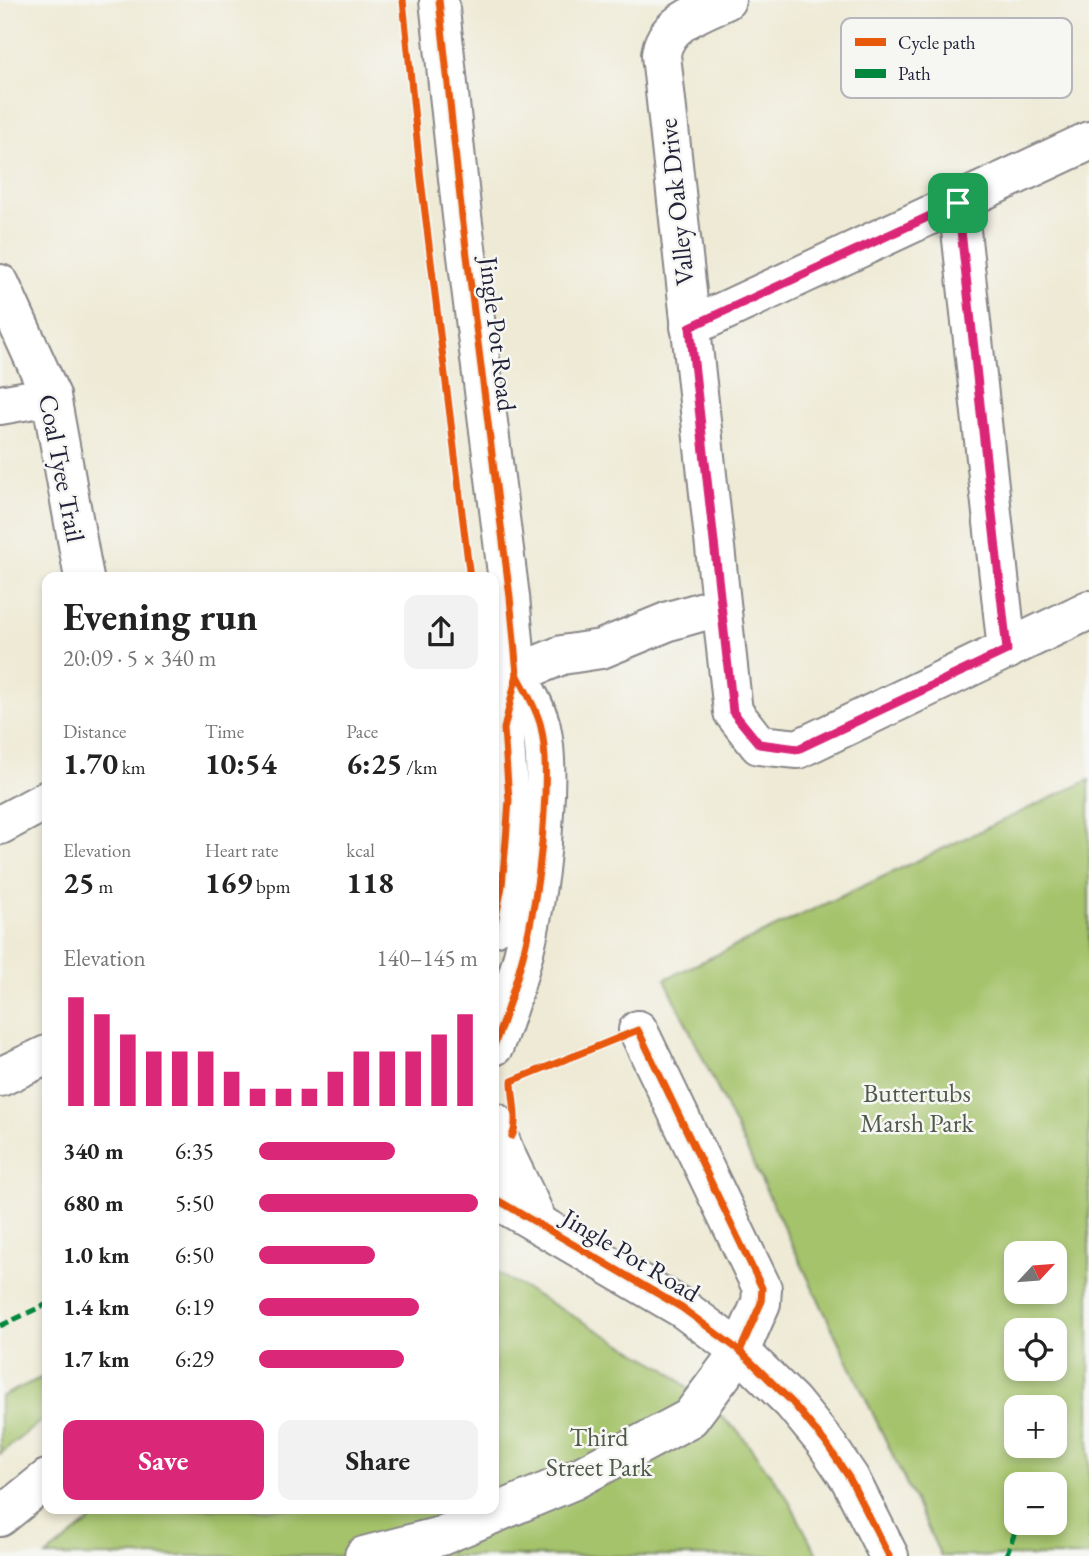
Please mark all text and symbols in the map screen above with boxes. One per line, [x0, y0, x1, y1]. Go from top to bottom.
legend [841, 18, 1072, 98]
text: Cycle path [898, 30, 976, 55]
text: Path [898, 61, 931, 86]
street label: Valley Oak Drive [650, 117, 702, 287]
pin [928, 173, 988, 233]
icon: arrive [939, 184, 977, 222]
street label: Jingle Pot Road [471, 253, 524, 414]
street label: Coal Tyee Trail [31, 391, 93, 545]
text: Evening run [63, 592, 258, 641]
button: share [404, 595, 478, 669]
text: 20:09 · 5 × 340 m [63, 643, 216, 673]
text: Distance [63, 719, 126, 744]
text: Time [205, 719, 244, 744]
text: Pace [346, 719, 378, 744]
text: 1.70 [63, 744, 118, 783]
text: 10:54 [205, 744, 277, 783]
text: 6:25 [346, 744, 402, 783]
text: km [118, 755, 146, 780]
text: /km [402, 755, 437, 780]
text: Elevation [63, 838, 131, 863]
text: Heart rate [205, 838, 278, 863]
text: kcal [346, 838, 375, 863]
text: 25 [63, 863, 95, 902]
text: 169 [205, 863, 252, 902]
text: 118 [346, 863, 394, 902]
text: m [95, 874, 113, 899]
text: bpm [252, 874, 291, 899]
text: Elevation [63, 943, 146, 973]
text: 140–145 m [377, 943, 478, 973]
park label: Buttertubs Marsh Park [860, 1076, 974, 1140]
text: 340 m [63, 1136, 124, 1166]
text: 6:35 [175, 1136, 214, 1166]
text: 680 m [63, 1188, 124, 1218]
text: 5:50 [175, 1188, 214, 1218]
street label: Jingle Pot Road [554, 1199, 707, 1310]
text: 1.0 km [63, 1240, 130, 1270]
text: 6:50 [175, 1240, 214, 1270]
north arrow [1004, 1241, 1068, 1304]
map controls [1004, 1241, 1067, 1535]
text: 1.4 km [63, 1292, 130, 1322]
text: 6:19 [175, 1292, 214, 1322]
button: locate [1004, 1318, 1067, 1381]
text: 1.7 km [63, 1344, 130, 1374]
text: 6:29 [175, 1344, 214, 1374]
button: + [1004, 1395, 1067, 1458]
button: Save [63, 1420, 264, 1500]
button: Share [278, 1420, 478, 1500]
park label: Third Street Park [546, 1420, 653, 1484]
button: − [1004, 1472, 1067, 1535]

